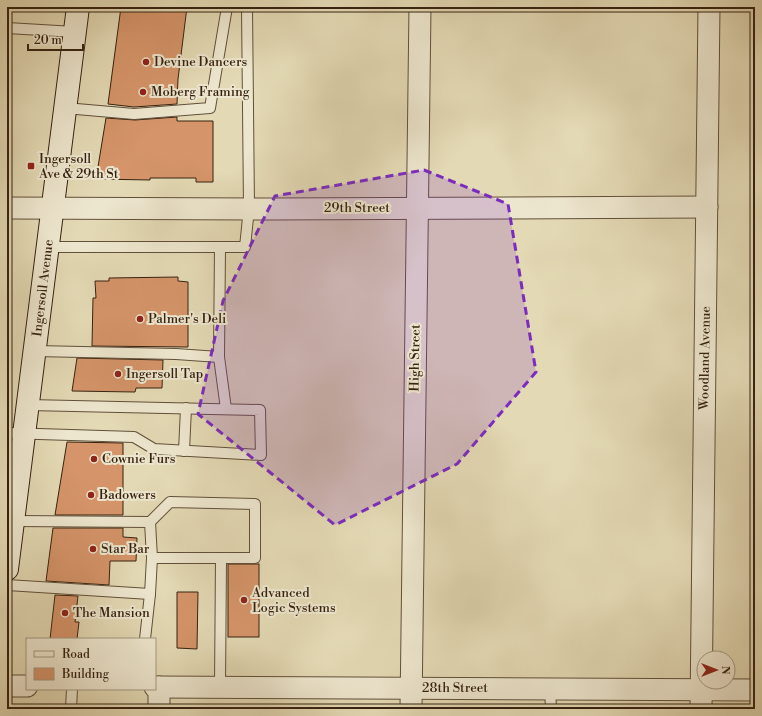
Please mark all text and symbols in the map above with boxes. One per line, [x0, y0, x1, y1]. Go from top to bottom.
scale bar [28, 26, 83, 52]
text: 20 m [34, 33, 62, 48]
place label: Devine Dancers [154, 54, 248, 70]
marker: Devine Dancers [141, 57, 151, 67]
place label: Moberg Framing [151, 84, 250, 100]
marker: Moberg Framing [138, 87, 148, 97]
place label: Ingersoll Ave & 29th St [38, 151, 119, 182]
marker: Ingersoll Ave & 29th St [26, 161, 36, 171]
street label: 29th Street [324, 200, 390, 216]
street label: Ingersoll Avenue [29, 238, 57, 337]
street label: Woodland Avenue [696, 305, 714, 411]
place label: Palmer's Deli [148, 311, 226, 327]
marker: Palmer's Deli [135, 314, 145, 324]
street label: High Street [406, 324, 424, 392]
place label: Ingersoll Tap [126, 366, 203, 382]
marker: Ingersoll Tap [113, 369, 123, 379]
place label: Cownie Furs [102, 451, 176, 467]
marker: Cownie Furs [89, 454, 99, 464]
place label: Badowers [98, 487, 156, 503]
marker: Badowers [86, 490, 96, 500]
place label: Star Bar [101, 541, 150, 557]
marker: Star Bar [88, 544, 98, 554]
place label: Advanced Logic Systems [251, 585, 336, 616]
marker: Advanced Logic Systems [239, 595, 249, 605]
place label: The Mansion [73, 605, 150, 621]
marker: The Mansion [60, 608, 70, 618]
legend [26, 638, 156, 690]
text: Road [62, 647, 90, 662]
north arrow [696, 650, 736, 690]
text: N [718, 666, 732, 675]
text: Building [61, 667, 110, 682]
street label: 28th Street [422, 680, 488, 696]

